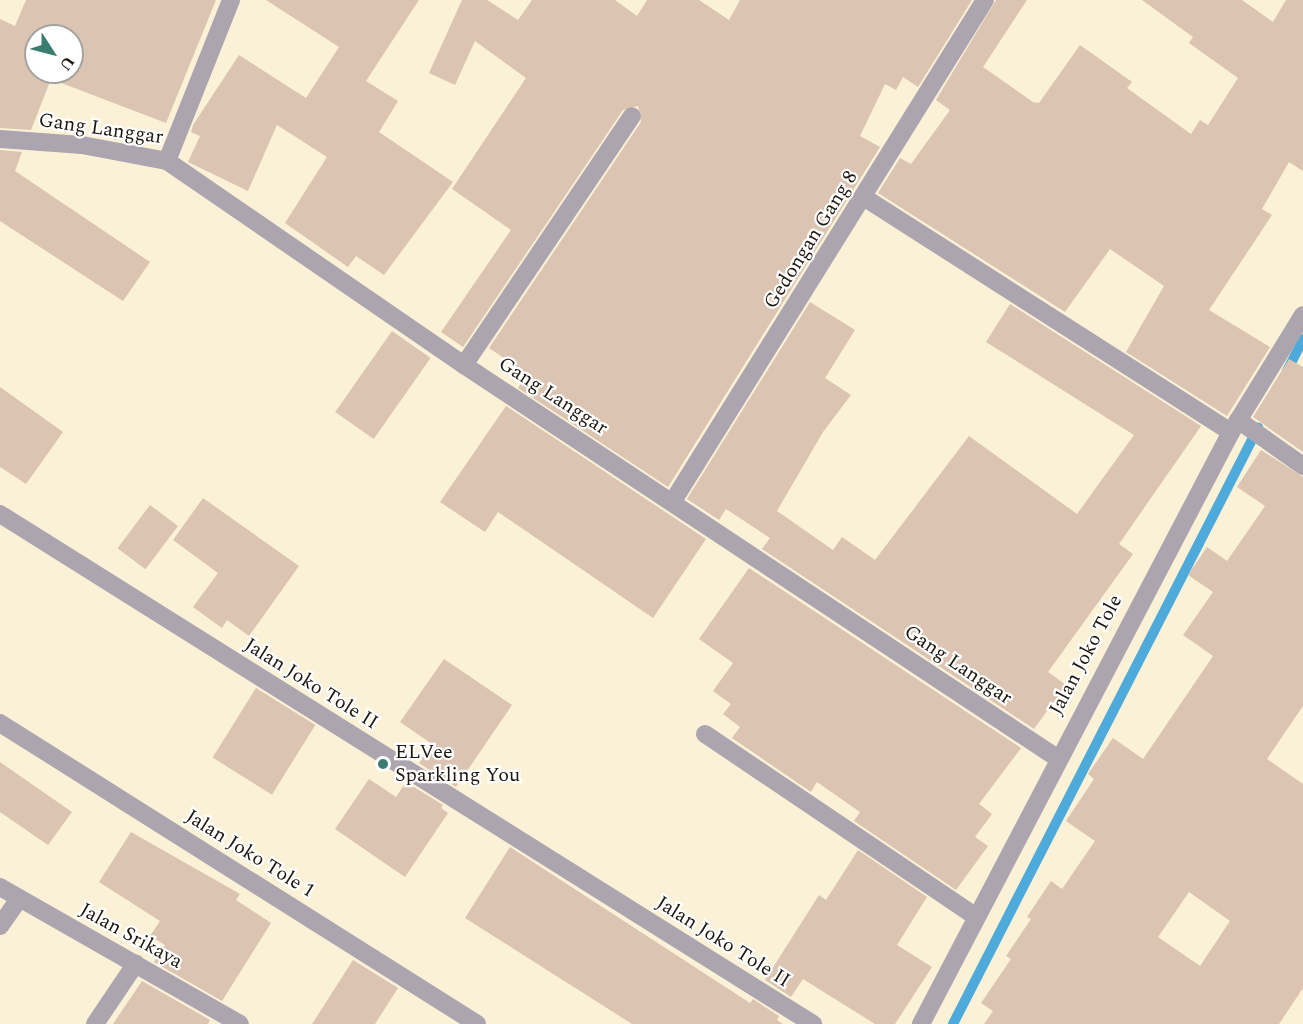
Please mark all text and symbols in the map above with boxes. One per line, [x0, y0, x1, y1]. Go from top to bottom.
north arrow [24, 24, 84, 84]
text: U [53, 51, 81, 76]
street label: Gang Langgar [37, 108, 165, 150]
street label: Gedongan Gang 8 [759, 167, 863, 313]
street label: Gang Langgar [494, 352, 612, 440]
street label: Jalan Joko Tole [1044, 591, 1128, 719]
street label: Gang Langgar [899, 620, 1017, 710]
street label: Jalan Joko Tole II [240, 633, 382, 735]
place label: ELVee Sparkling You [395, 740, 520, 787]
marker: ELVee Sparkling You [376, 757, 390, 771]
street label: Jalan Joko Tole 1 [181, 805, 319, 903]
street label: Jalan Joko Tole II [652, 891, 794, 993]
street label: Jalan Srikaya [75, 898, 187, 974]

